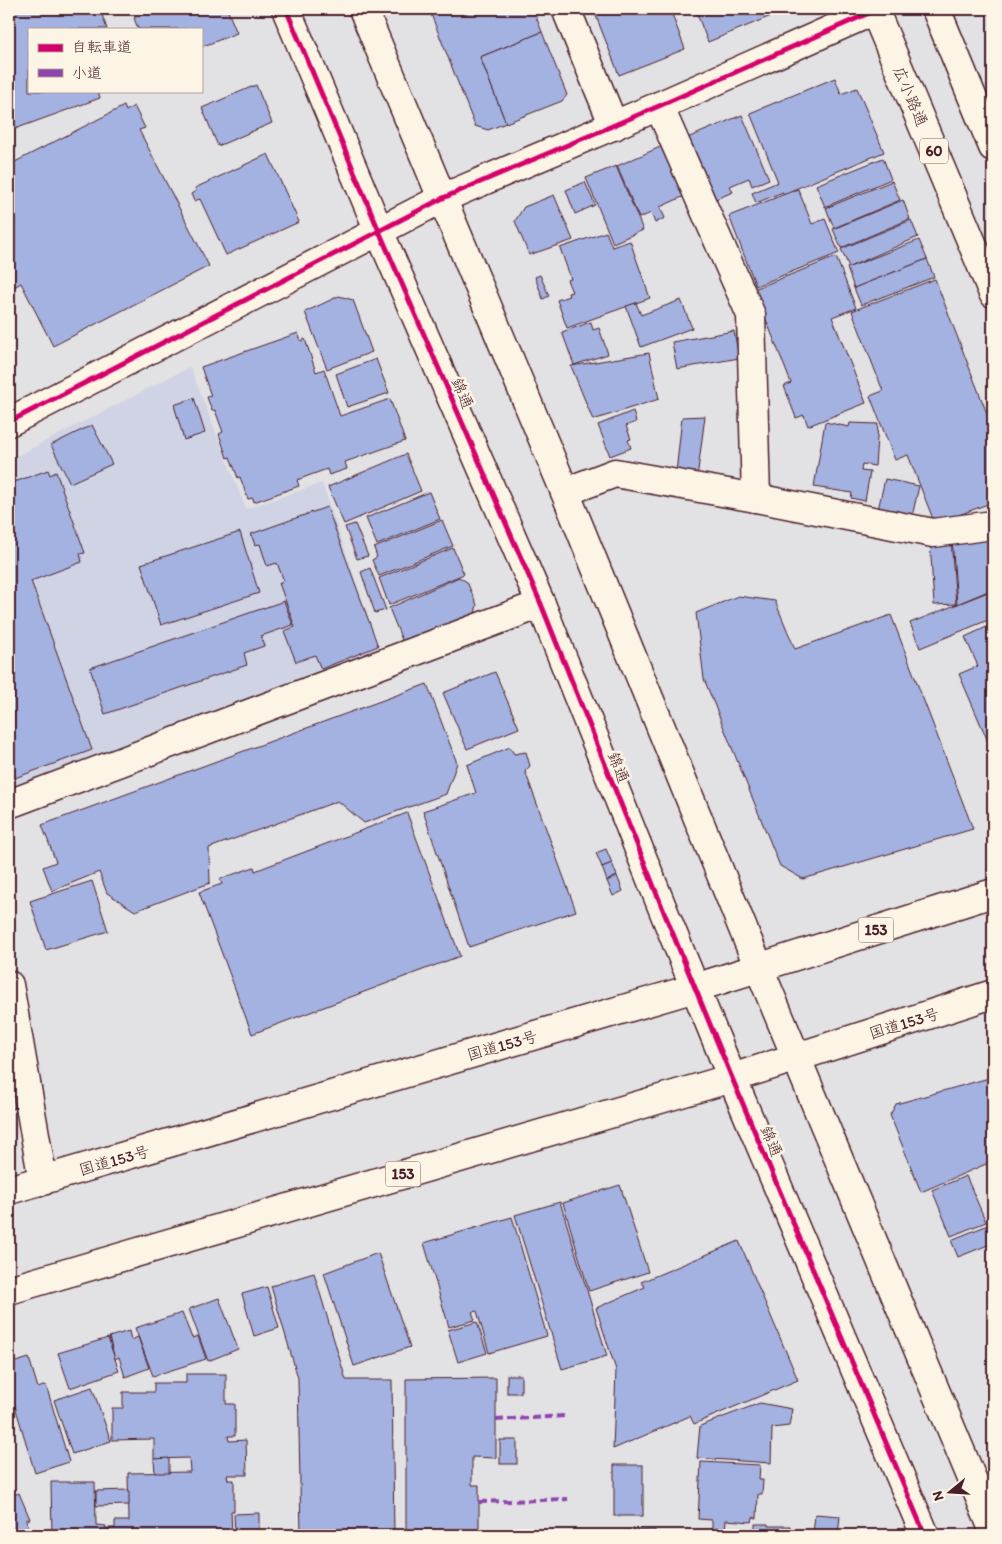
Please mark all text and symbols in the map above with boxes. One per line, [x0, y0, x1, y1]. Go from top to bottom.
legend [28, 28, 202, 92]
text: 自転車道 [72, 38, 132, 56]
street label: 広小路通 [889, 63, 932, 129]
text: 小道 [72, 64, 102, 82]
road number: 60 [920, 138, 948, 164]
street label: 錦通 [448, 375, 478, 412]
street label: 錦通 [604, 749, 633, 786]
road number: 153 [858, 918, 894, 942]
street label: 国道153号 [867, 1004, 942, 1043]
street label: 国道153号 [465, 1026, 540, 1065]
street label: 錦通 [757, 1123, 787, 1160]
street label: 国道153号 [77, 1141, 152, 1180]
road number: 153 [386, 1162, 420, 1186]
north arrow [924, 1466, 974, 1516]
text: N [929, 1489, 948, 1503]

